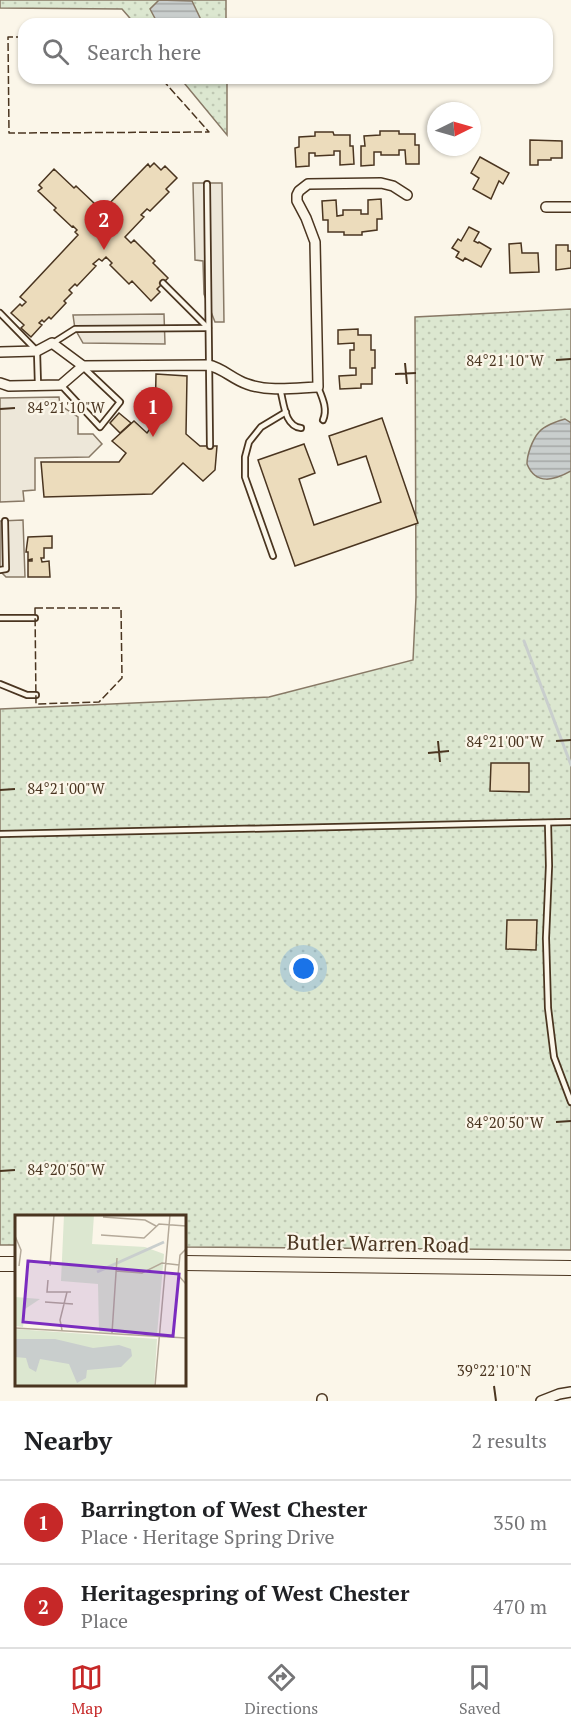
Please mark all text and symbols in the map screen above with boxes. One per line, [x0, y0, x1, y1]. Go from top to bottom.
search box [18, 18, 553, 84]
icon: search [39, 35, 72, 68]
text: Search here [87, 37, 201, 66]
north arrow [427, 102, 481, 156]
pin: 2 [84, 200, 124, 250]
text: 84°21'10"W [466, 350, 545, 370]
pin: 1 [134, 388, 172, 437]
text: 84°21'10"W [27, 397, 106, 417]
text: 84°21'00"W [466, 731, 545, 751]
text: 84°21'00"W [27, 778, 106, 798]
your location [289, 954, 318, 983]
text: 84°20'50"W [466, 1112, 545, 1132]
text: 84°20'50"W [27, 1159, 106, 1179]
inset map [15, 1215, 186, 1386]
street label: Butler Warren Road [286, 1227, 470, 1259]
text: 39°22'10"N [457, 1360, 531, 1380]
text: Nearby [24, 1423, 112, 1457]
text: 2 results [472, 1427, 547, 1454]
text: Barrington of West Chester [81, 1494, 367, 1523]
text: 1 [38, 1509, 49, 1536]
text: 350 m [493, 1509, 547, 1536]
text: Place · Heritage Spring Drive [81, 1523, 335, 1550]
text: Heritagespring of West Chester [81, 1578, 409, 1607]
text: 2 [38, 1593, 49, 1620]
text: 470 m [493, 1593, 547, 1620]
text: Place [81, 1607, 128, 1634]
tab: Map [70, 1661, 103, 1719]
tab: Directions [244, 1661, 318, 1719]
tab: Saved [459, 1661, 501, 1719]

